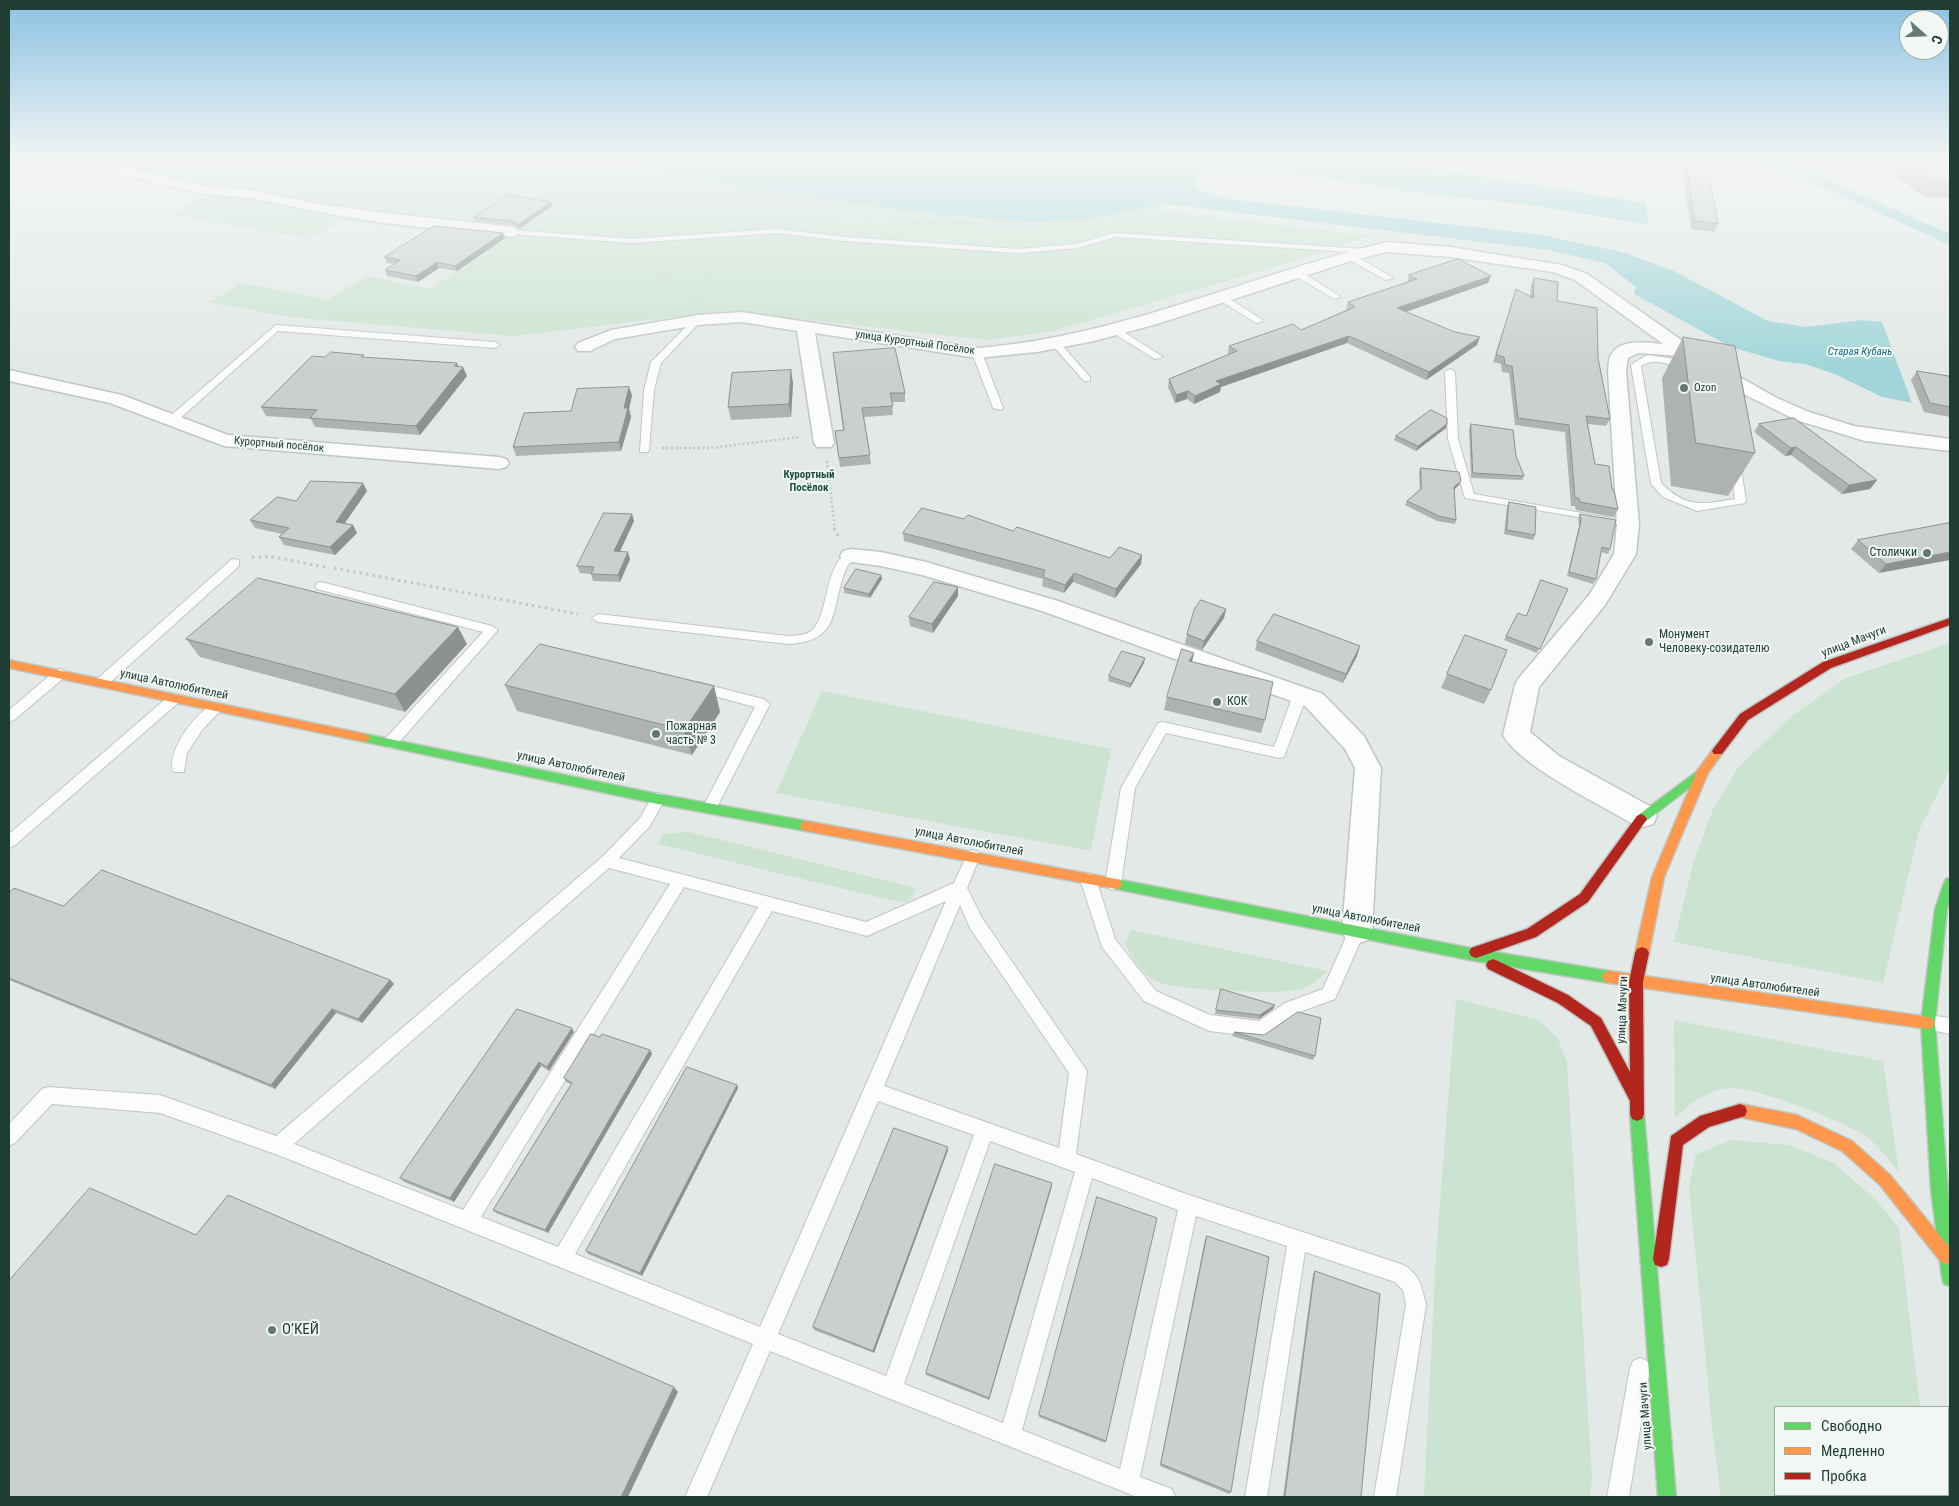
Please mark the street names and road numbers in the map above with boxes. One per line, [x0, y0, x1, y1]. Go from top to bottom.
street label: улица Курортный Посёлок [854, 328, 976, 358]
street label: Курортный посёлок [234, 434, 324, 456]
street label: улица Мачуги [1820, 623, 1888, 661]
street label: улица Автолюбителей [119, 667, 229, 703]
street label: улица Автолюбителей [516, 749, 626, 785]
street label: улица Автолюбителей [914, 824, 1024, 860]
street label: улица Автолюбителей [1311, 901, 1421, 937]
street label: улица Автолюбителей [1710, 971, 1820, 1001]
street label: улица Мачуги [1615, 976, 1631, 1044]
street label: улица Мачуги [1636, 1382, 1656, 1450]

